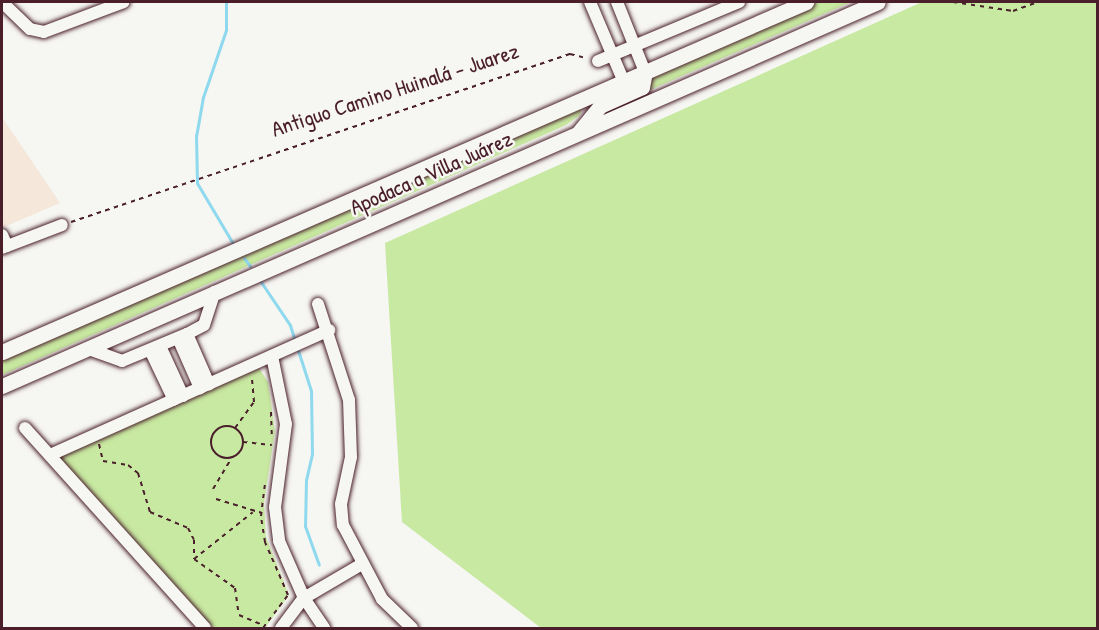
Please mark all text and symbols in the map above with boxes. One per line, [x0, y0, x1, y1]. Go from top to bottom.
street label: Antiguo Camino Huinalá - Juarez [268, 38, 522, 142]
street label: Apodaca a Villa Juárez [346, 125, 516, 221]

